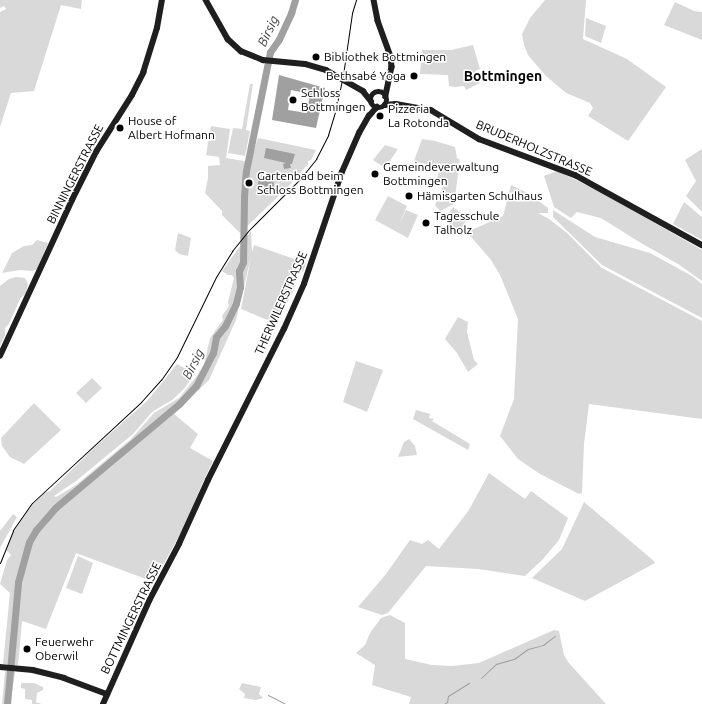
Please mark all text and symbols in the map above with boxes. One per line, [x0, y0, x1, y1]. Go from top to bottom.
water label: Birsig [254, 13, 282, 49]
place label: Bibliothek Bottmingen [324, 50, 446, 64]
marker: Bibliothek Bottmingen [311, 52, 321, 62]
district label: Bottmingen [464, 68, 542, 84]
place label: Bethsabé Yoga [326, 69, 406, 83]
marker: Bethsabé Yoga [409, 71, 419, 81]
place label: Schloss Bottmingen [301, 86, 366, 114]
marker: Schloss Bottmingen [288, 95, 298, 105]
place label: Pizzeria La Rotonda [388, 102, 449, 130]
marker: Pizzeria La Rotonda [375, 111, 385, 121]
place label: House of Albert Hofmann [128, 114, 215, 142]
street label: BRUDERHOLZSTRASSE [474, 117, 594, 179]
street label: BINNINGERSTRASSE [44, 122, 106, 226]
marker: House of Albert Hofmann [115, 123, 125, 133]
place label: Gemeindeverwaltung Bottmingen [383, 160, 499, 188]
place label: Gartenbad beim Schloss Bottmingen [257, 169, 364, 197]
marker: Gemeindeverwaltung Bottmingen [370, 169, 380, 179]
marker: Gartenbad beim Schloss Bottmingen [244, 178, 254, 188]
place label: Hämisgarten Schulhaus [417, 189, 542, 203]
marker: Hämisgarten Schulhaus [404, 191, 414, 201]
place label: Tagesschule Talholz [434, 209, 499, 237]
marker: Tagesschule Talholz [421, 218, 431, 228]
street label: THERWILERSTRASSE [252, 249, 310, 357]
water label: Birsig [179, 346, 207, 382]
street label: BOTTMINGERSTRASSE [98, 560, 164, 676]
place label: Feuerwehr Oberwil [35, 635, 94, 663]
marker: Feuerwehr Oberwil [22, 644, 32, 654]

